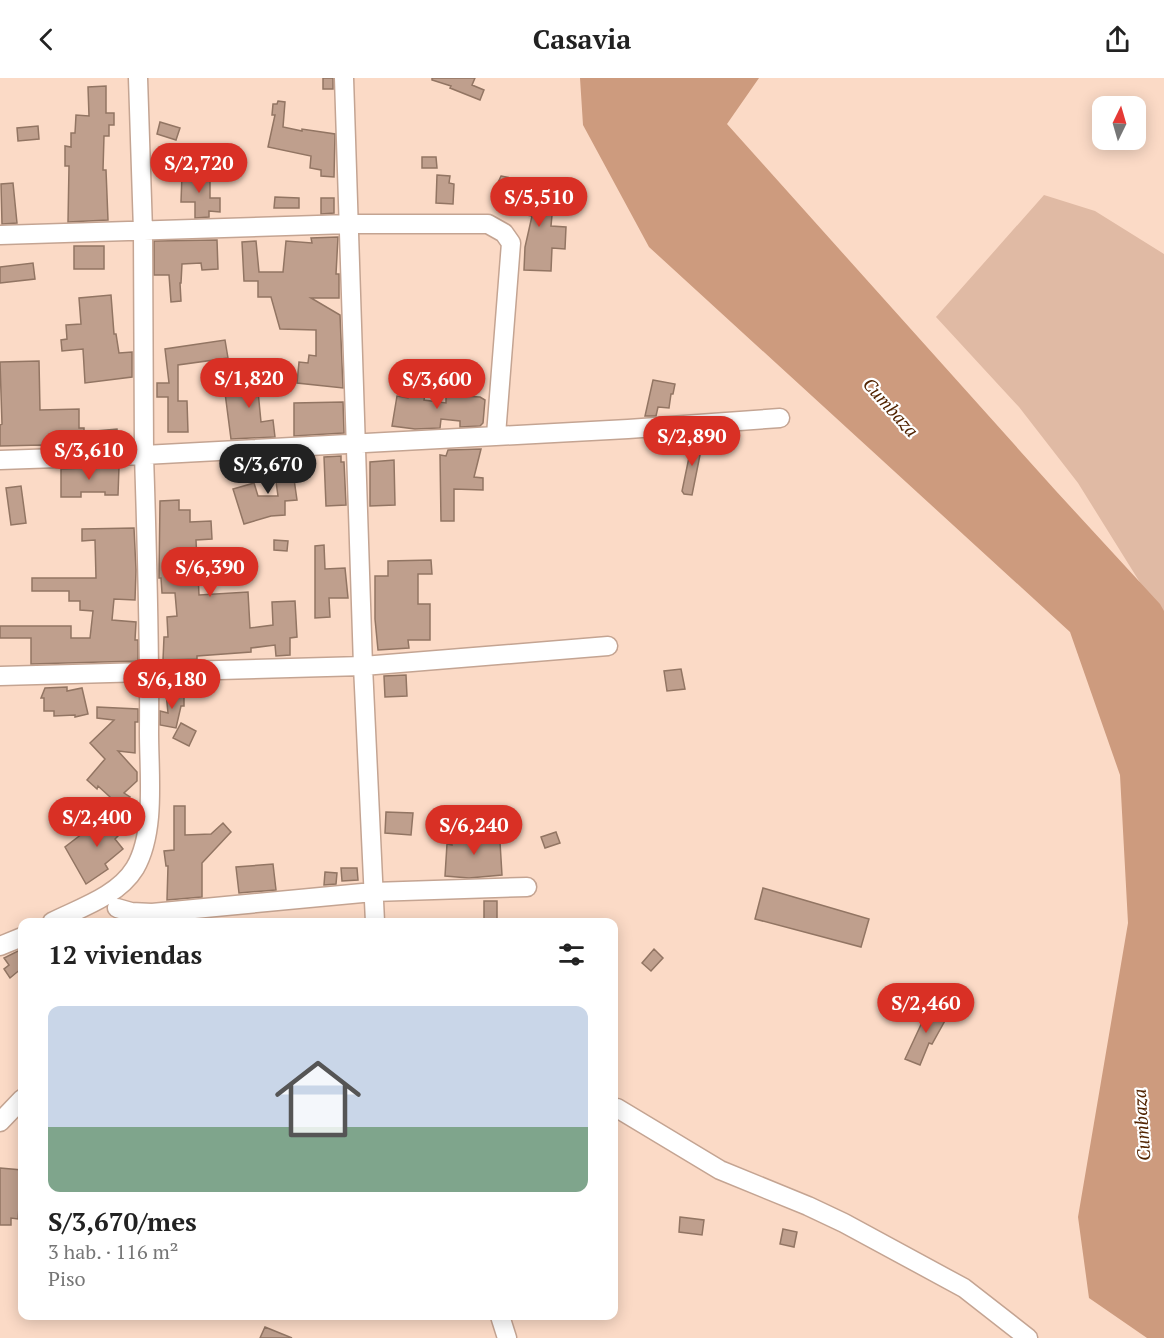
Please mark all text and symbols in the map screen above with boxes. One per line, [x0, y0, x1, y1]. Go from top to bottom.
text: Casavia [533, 21, 631, 57]
icon: back [30, 23, 63, 56]
icon: share [1101, 23, 1134, 56]
north arrow [1092, 96, 1146, 150]
map controls [1092, 96, 1146, 150]
pin: S/2,720 [144, 143, 254, 194]
text: S/2,720 [164, 149, 234, 176]
pin: S/5,510 [484, 177, 594, 228]
text: S/5,510 [504, 183, 574, 210]
pin: S/1,820 [194, 358, 304, 409]
pin: S/3,600 [382, 359, 492, 410]
text: S/1,820 [214, 364, 284, 391]
text: S/3,600 [402, 365, 472, 392]
water label: Cumbaza [858, 372, 924, 442]
pin: S/2,890 [637, 416, 747, 467]
text: S/2,890 [657, 422, 727, 449]
pin: S/3,610 [34, 430, 144, 481]
text: S/3,610 [54, 436, 124, 463]
pin: S/3,670 [213, 444, 323, 495]
text: S/3,670 [233, 450, 303, 477]
pin: S/6,390 [155, 547, 265, 598]
text: S/6,390 [175, 553, 245, 580]
pin: S/6,180 [117, 659, 227, 710]
text: S/6,180 [137, 665, 207, 692]
pin: S/2,400 [42, 797, 152, 848]
text: S/2,400 [62, 803, 132, 830]
pin: S/6,240 [419, 805, 529, 856]
text: S/6,240 [439, 811, 509, 838]
text: 12 viviendas [48, 937, 202, 971]
icon: filters [555, 938, 588, 971]
pin: S/2,460 [871, 983, 981, 1034]
text: S/2,460 [891, 989, 961, 1016]
icon: home [264, 1045, 372, 1153]
water label: Cumbaza [1127, 1088, 1155, 1162]
text: S/3,670/mes [48, 1204, 197, 1238]
text: 3 hab. · 116 m² [48, 1238, 178, 1265]
text: Piso [48, 1265, 86, 1292]

